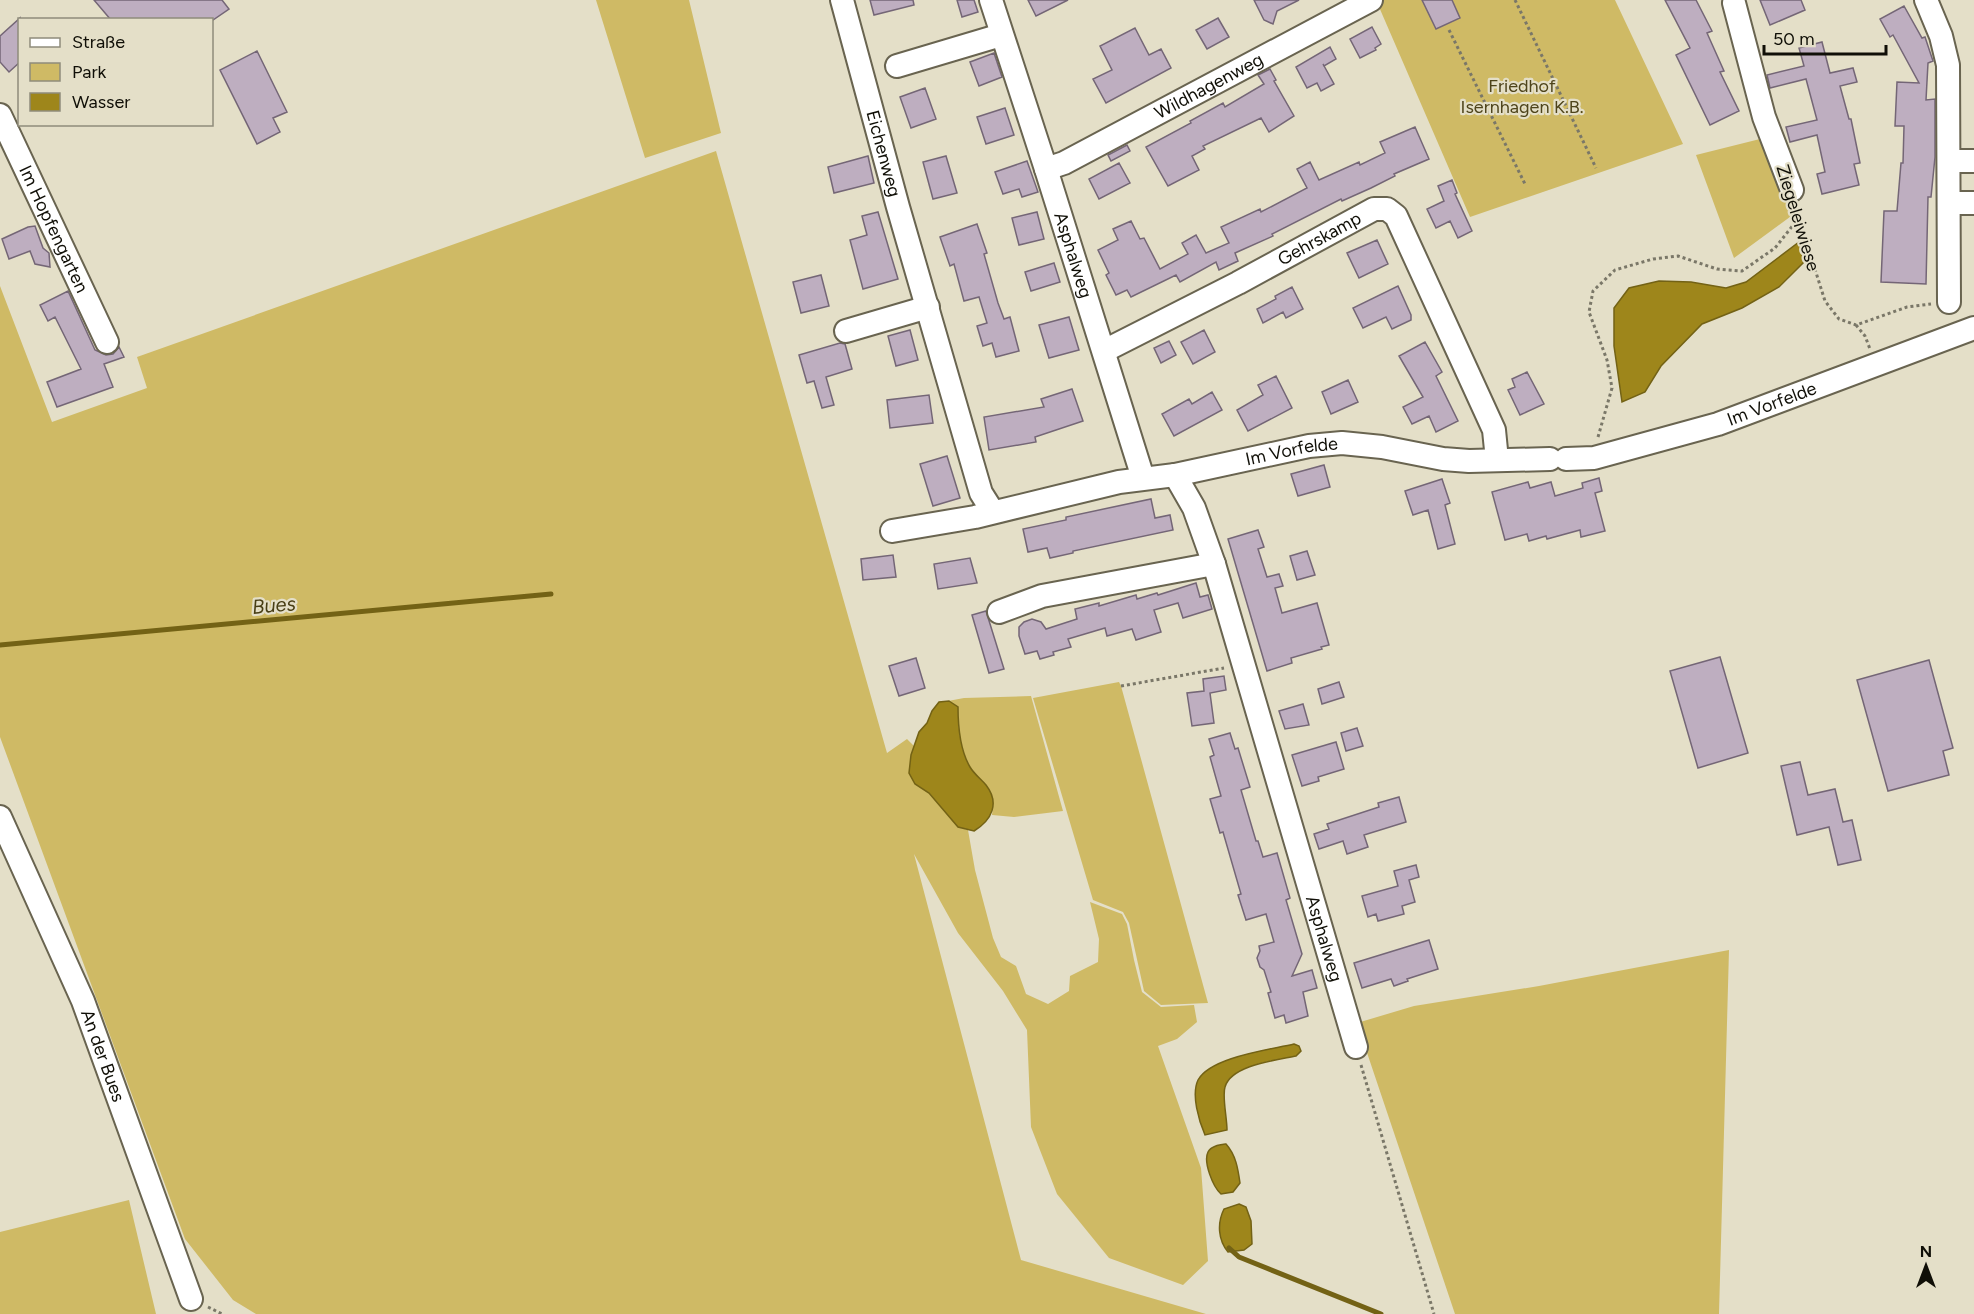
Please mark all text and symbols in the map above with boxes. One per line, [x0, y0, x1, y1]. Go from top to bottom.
legend [18, 18, 213, 126]
scale bar [1764, 18, 1886, 56]
text: 50 m [1773, 28, 1815, 50]
text: Straße [72, 31, 125, 53]
street label: Wildhagenweg [1151, 48, 1267, 124]
text: Park [72, 61, 107, 83]
park label: Friedhof Isernhagen K.B. [1461, 75, 1583, 118]
text: Wasser [72, 91, 130, 113]
street label: Eichenweg [861, 108, 906, 199]
street label: Im Hopfengarten [14, 162, 93, 296]
street label: Ziegeleiwiese [1771, 162, 1825, 274]
street label: Gehrskamp [1274, 207, 1365, 270]
street label: Asphalweg [1049, 210, 1097, 301]
street label: Im Vorfelde [1724, 377, 1820, 431]
street label: Im Vorfelde [1243, 432, 1339, 470]
water label: Bues [251, 591, 297, 619]
street label: Asphalweg [1301, 893, 1347, 984]
street label: An der Bues [76, 1006, 130, 1105]
north arrow [1896, 1236, 1956, 1296]
text: N [1920, 1242, 1932, 1261]

